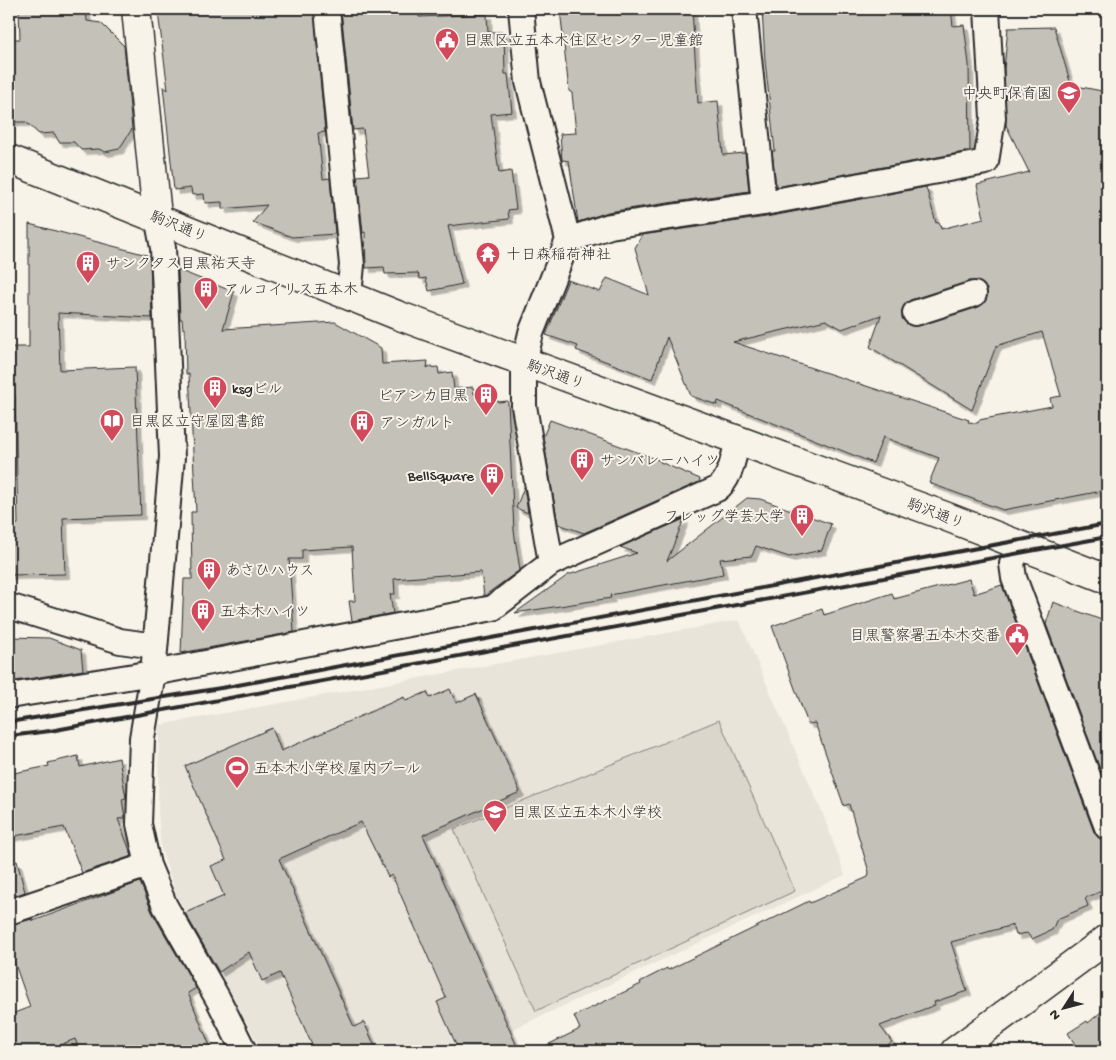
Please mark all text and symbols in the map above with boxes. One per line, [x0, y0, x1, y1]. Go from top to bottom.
public building icon: 目黒区立五本木住区センター児童館 [434, 27, 460, 61]
place label: 目黒区立五本木住区センター児童館 [464, 32, 703, 51]
school or university icon: 中央町保育園 [1056, 80, 1082, 114]
place label: 中央町保育園 [962, 85, 1052, 104]
street label: 駒沢通り [147, 208, 209, 247]
temple icon: 十日森稲荷神社 [475, 241, 501, 275]
place label: 十日森稲荷神社 [506, 246, 611, 265]
building icon: サンクタス目黒祐天寺 [75, 250, 101, 284]
place label: サンクタス目黒祐天寺 [106, 255, 255, 274]
building icon: アルコイリス五本木 [193, 276, 219, 310]
place label: アルコイリス五本木 [224, 281, 358, 300]
street label: 駒沢通り [524, 357, 587, 395]
building icon: ksgビル [202, 375, 228, 409]
place label: ksgビル [232, 381, 282, 399]
building icon: ビアンカ目黒 [473, 382, 499, 416]
place label: ビアンカ目黒 [378, 388, 468, 406]
library icon: 目黒区立守屋図書館 [99, 408, 125, 442]
building icon: アンガルト [349, 409, 375, 443]
place label: 目黒区立守屋図書館 [130, 413, 265, 432]
place label: アンガルト [380, 415, 455, 433]
building icon: サンバレーハイツ [569, 447, 595, 481]
place label: サンバレーハイツ [600, 453, 720, 471]
building icon: BellSquare [479, 462, 505, 496]
place label: BellSquare [407, 468, 474, 486]
street label: 駒沢通り [904, 496, 967, 534]
building icon: フレッグ学芸大学 [789, 503, 815, 537]
place label: フレッグ学芸大学 [664, 508, 784, 527]
building icon: あさひハウス [196, 557, 222, 591]
place label: あさひハウス [226, 563, 314, 581]
building icon: 五本木ハイツ [190, 598, 216, 632]
place label: 五本木ハイツ [220, 603, 310, 622]
public building icon: 目黒警察署五本木交番 [1004, 622, 1030, 656]
place label: 目黒警察署五本木交番 [850, 627, 1000, 646]
sports icon: 五本木小学校 屋内プール [224, 755, 250, 789]
place label: 五本木小学校 屋内プール [254, 760, 421, 779]
school or university icon: 目黒区立五本木小学校 [482, 799, 508, 833]
place label: 目黒区立五本木小学校 [512, 804, 662, 823]
north arrow [1038, 982, 1088, 1032]
text: N [1046, 1005, 1065, 1023]

